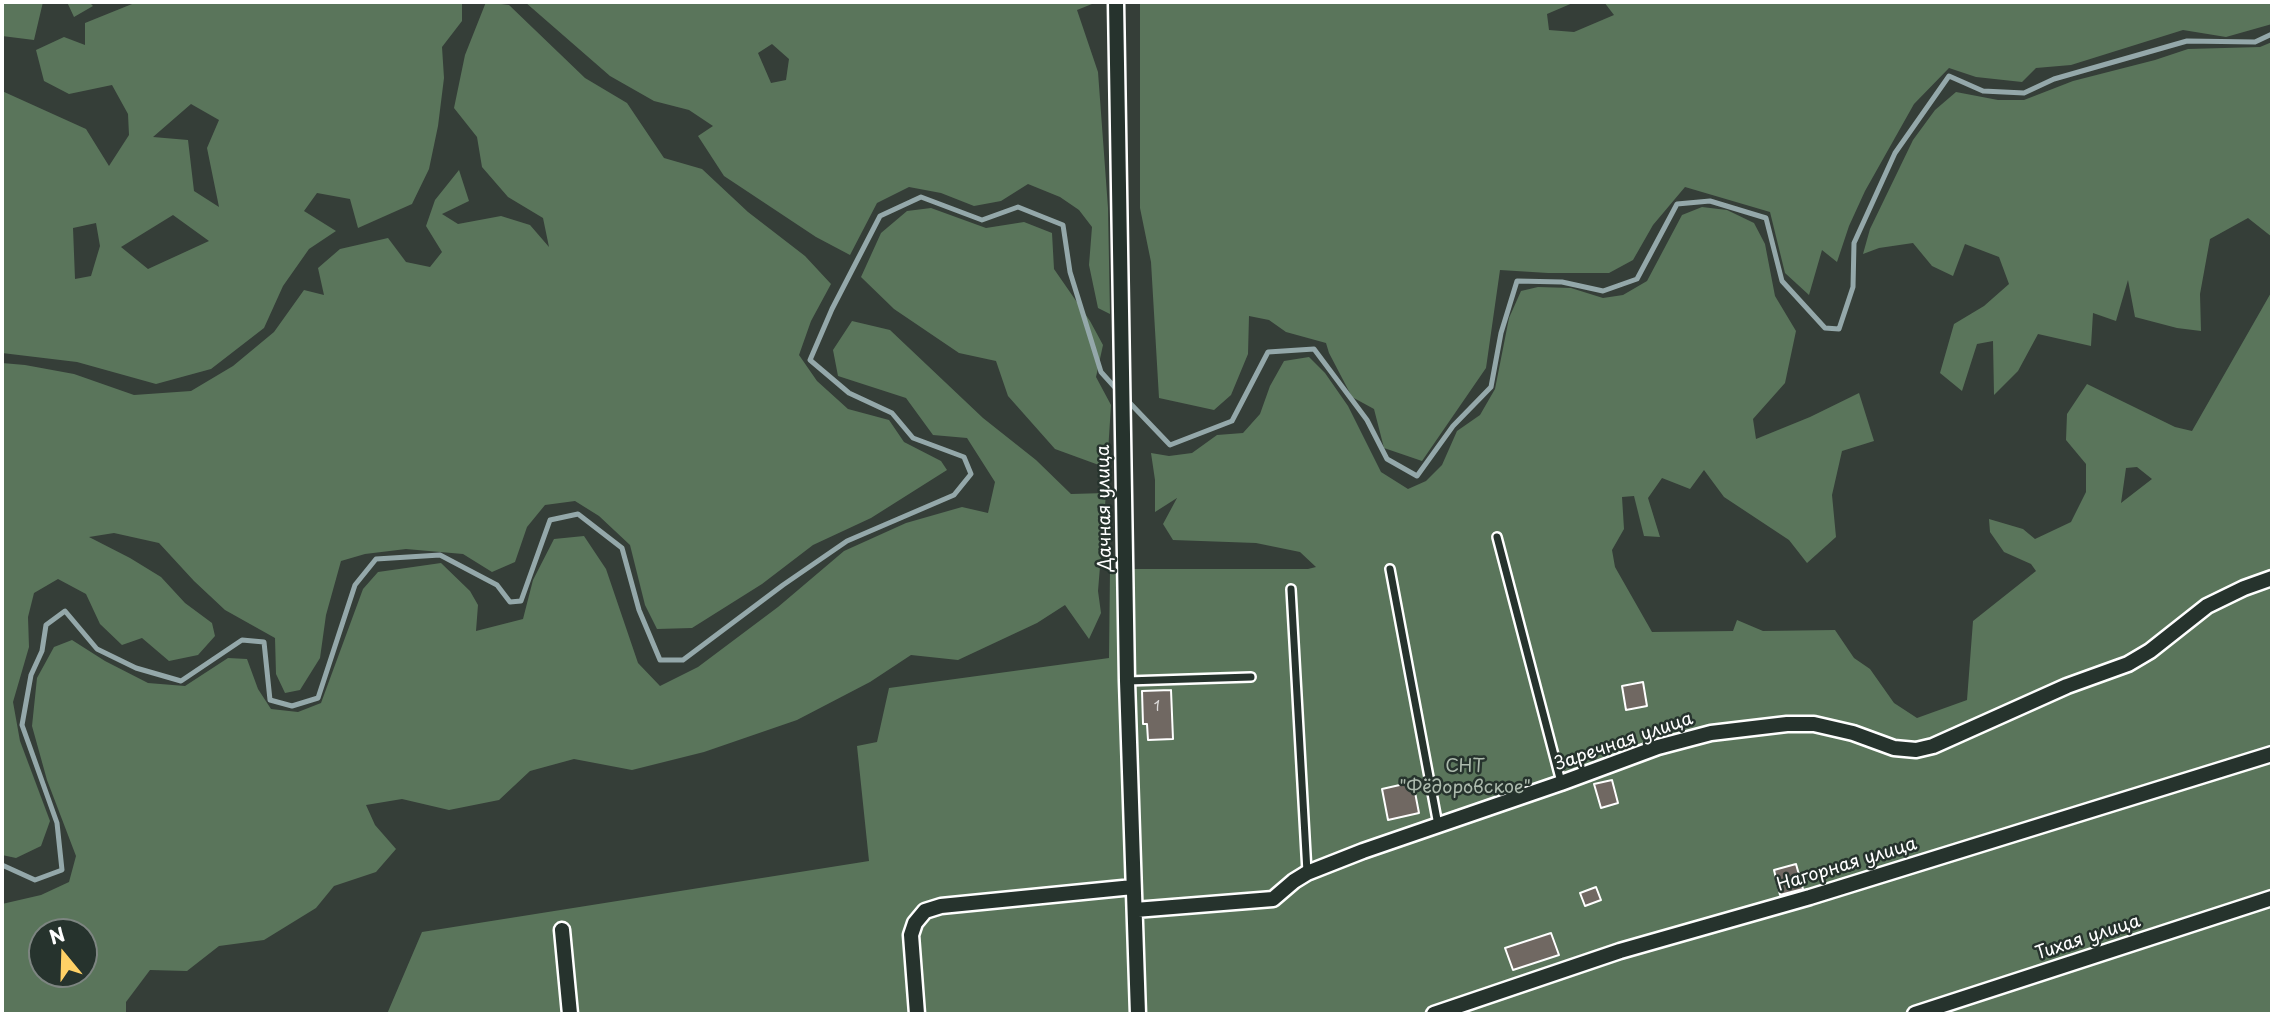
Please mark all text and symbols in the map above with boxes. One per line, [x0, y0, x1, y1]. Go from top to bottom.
street label: Дачная улица [1093, 445, 1117, 571]
house number: 1 [1154, 699, 1160, 715]
street label: Заречная улица [1552, 708, 1696, 776]
park label: СНТ "Фёдоровское" [1399, 756, 1531, 798]
street label: Нагорная улица [1774, 833, 1920, 897]
street label: Тихая улица [2033, 911, 2143, 965]
north arrow [28, 918, 98, 988]
text: N [45, 919, 68, 951]

